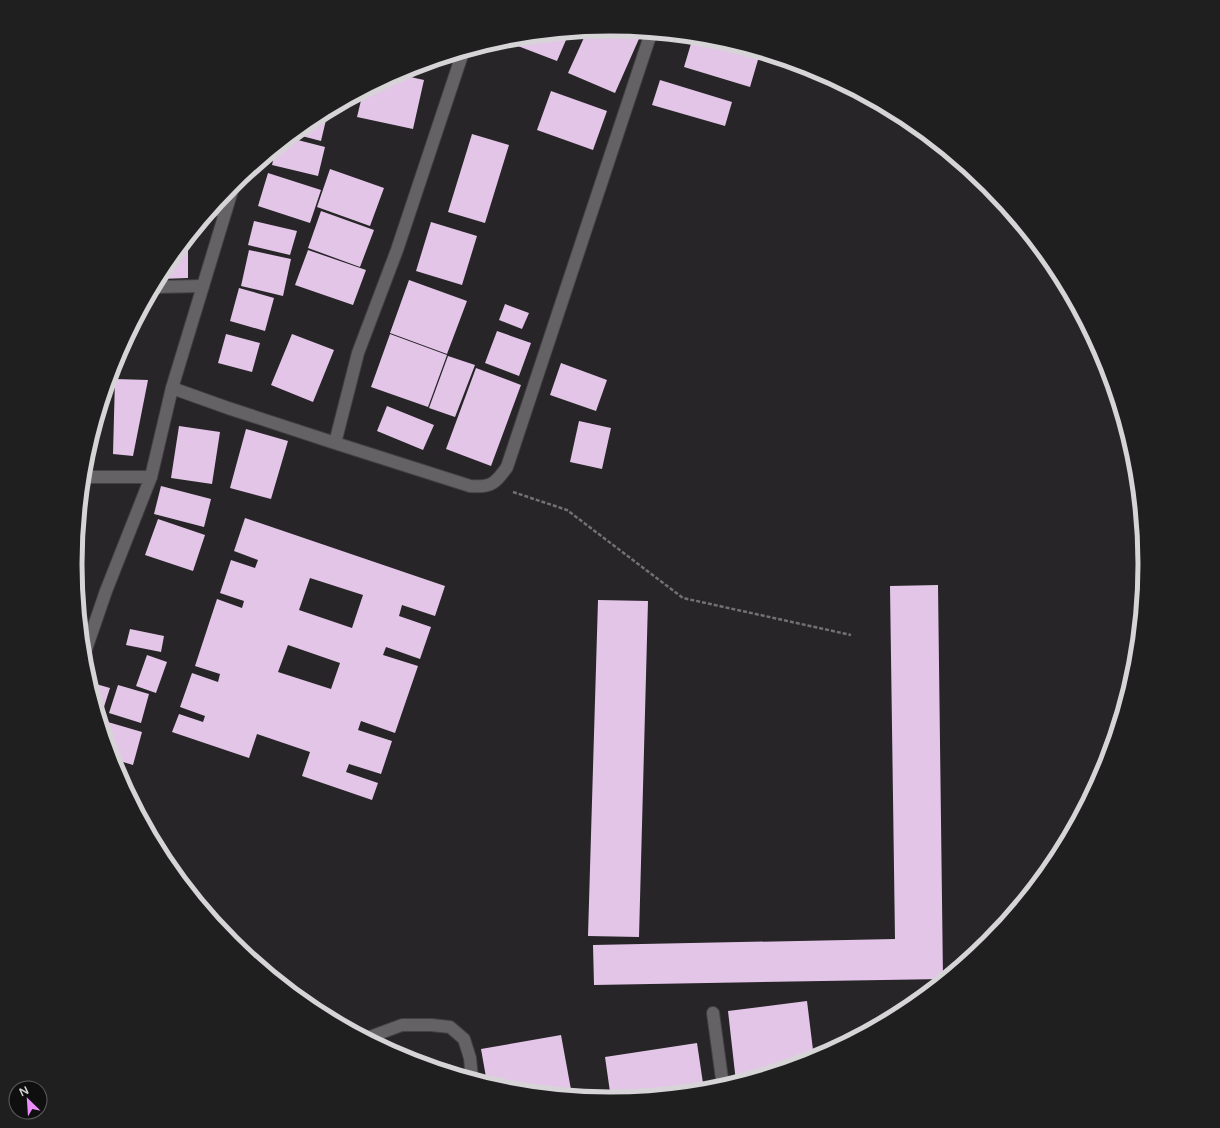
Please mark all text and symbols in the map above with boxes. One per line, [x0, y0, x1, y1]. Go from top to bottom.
north arrow [8, 1080, 48, 1120]
text: N [17, 1084, 31, 1099]

